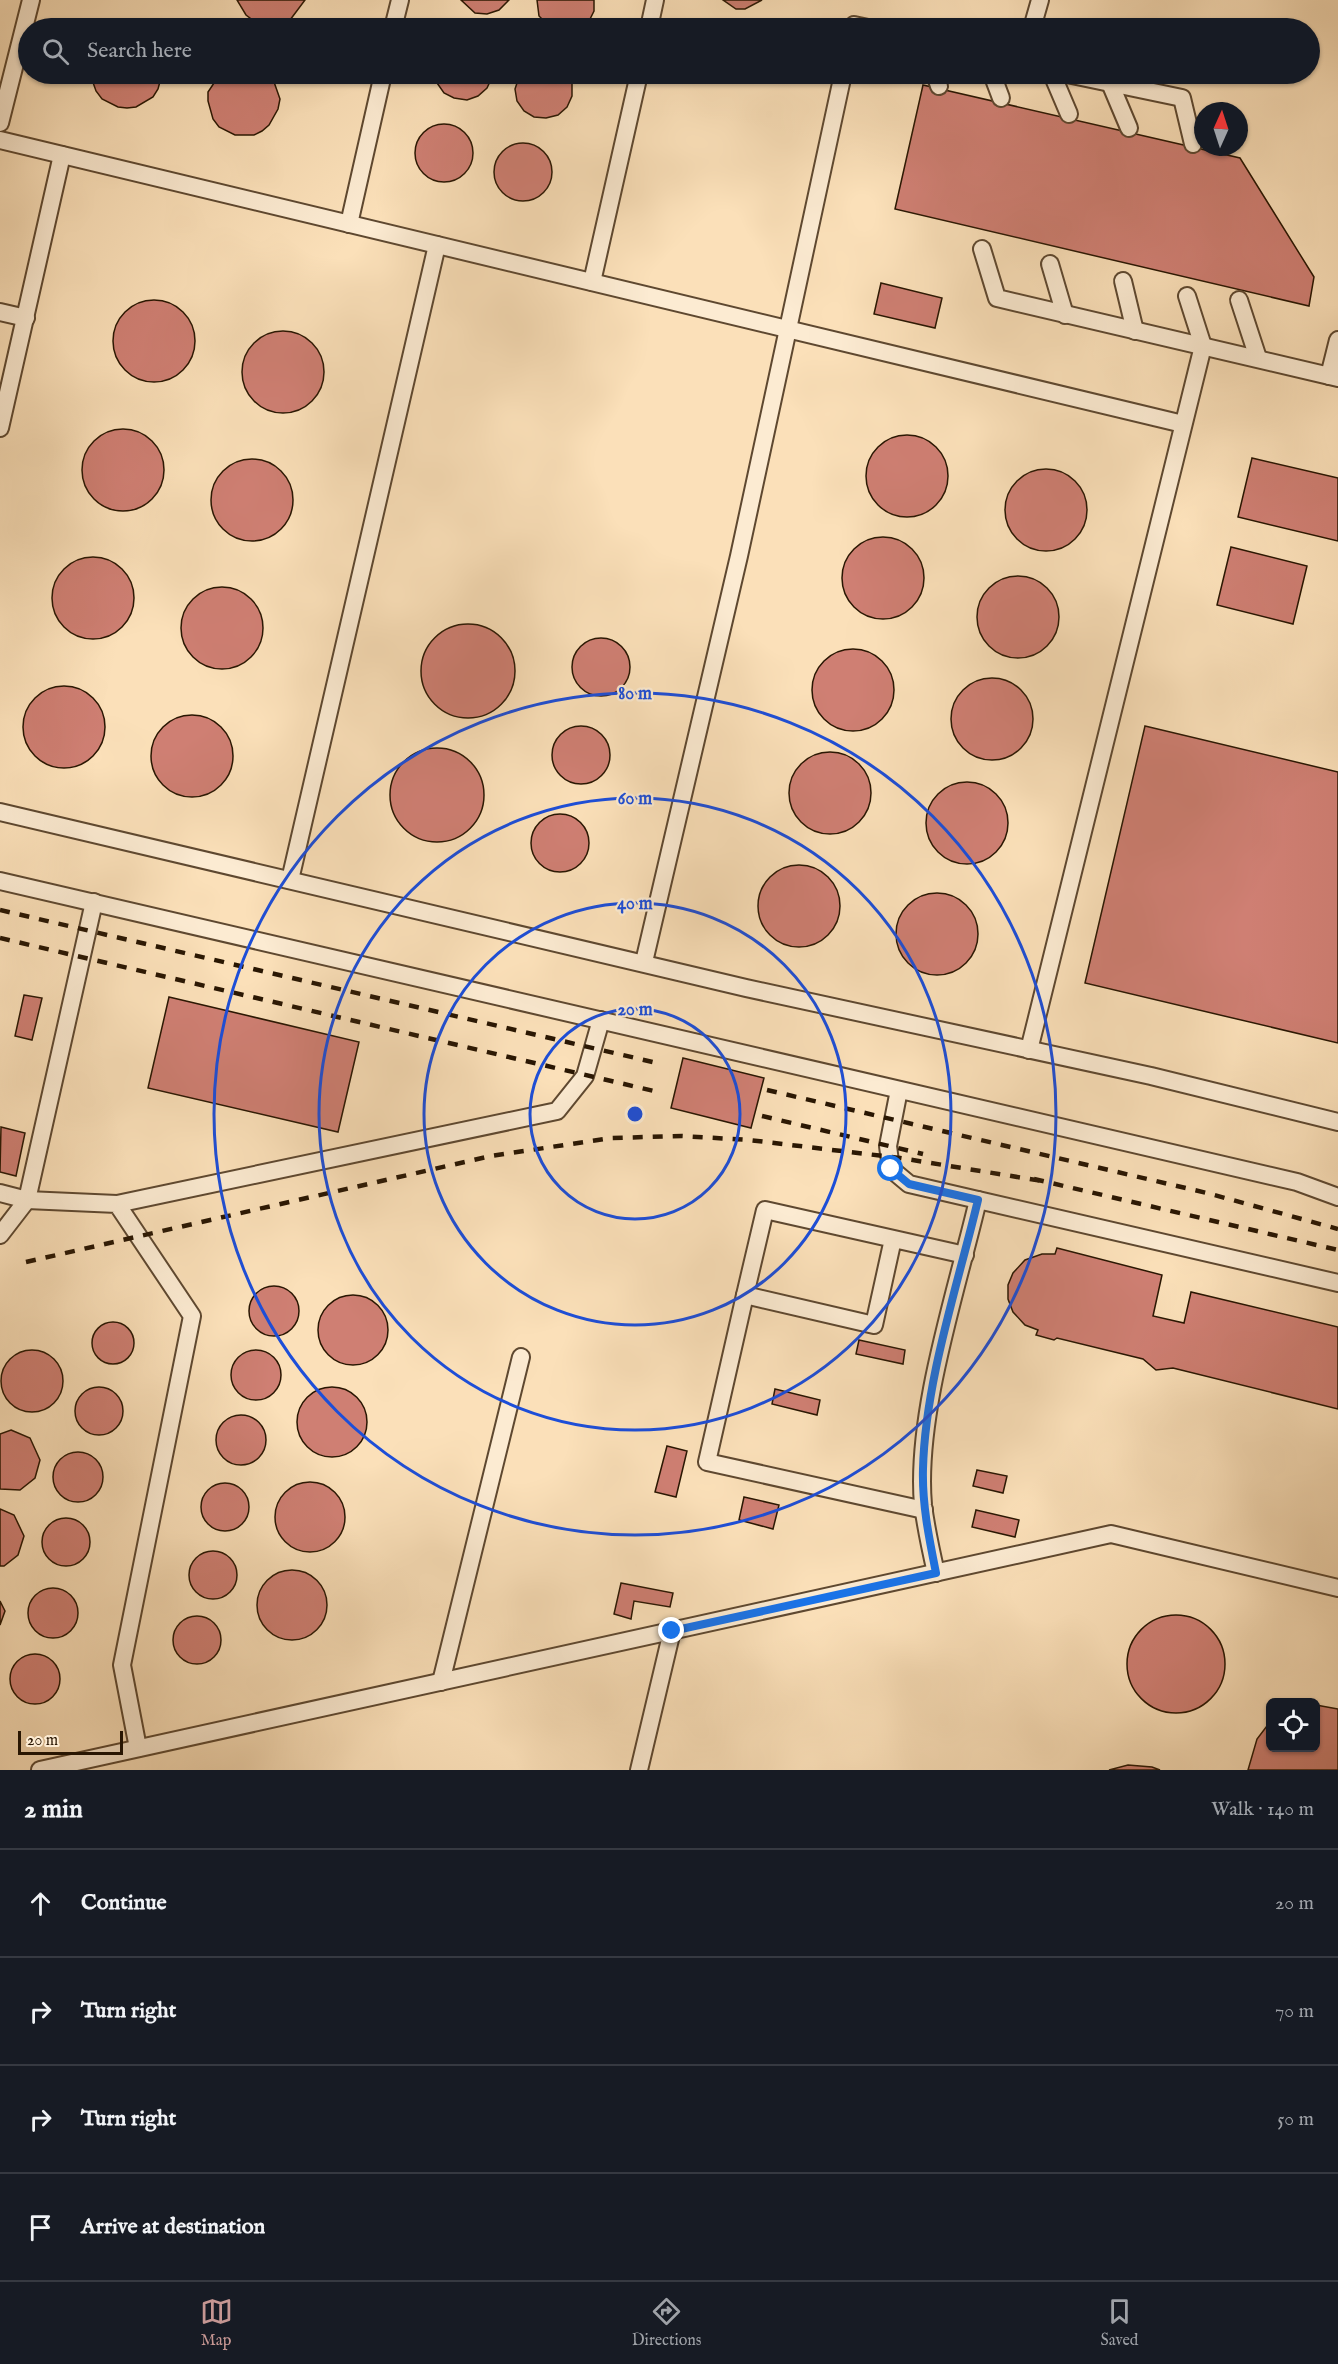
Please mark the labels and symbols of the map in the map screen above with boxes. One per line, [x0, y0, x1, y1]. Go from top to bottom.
north arrow [1194, 102, 1248, 156]
text: 80 m [618, 683, 652, 706]
text: 60 m [618, 788, 652, 811]
text: 40 m [617, 893, 653, 916]
text: 20 m [617, 999, 653, 1022]
centre of rings [625, 1104, 645, 1124]
route start [877, 1155, 903, 1181]
route end [658, 1617, 684, 1643]
scale bar [18, 1728, 123, 1756]

